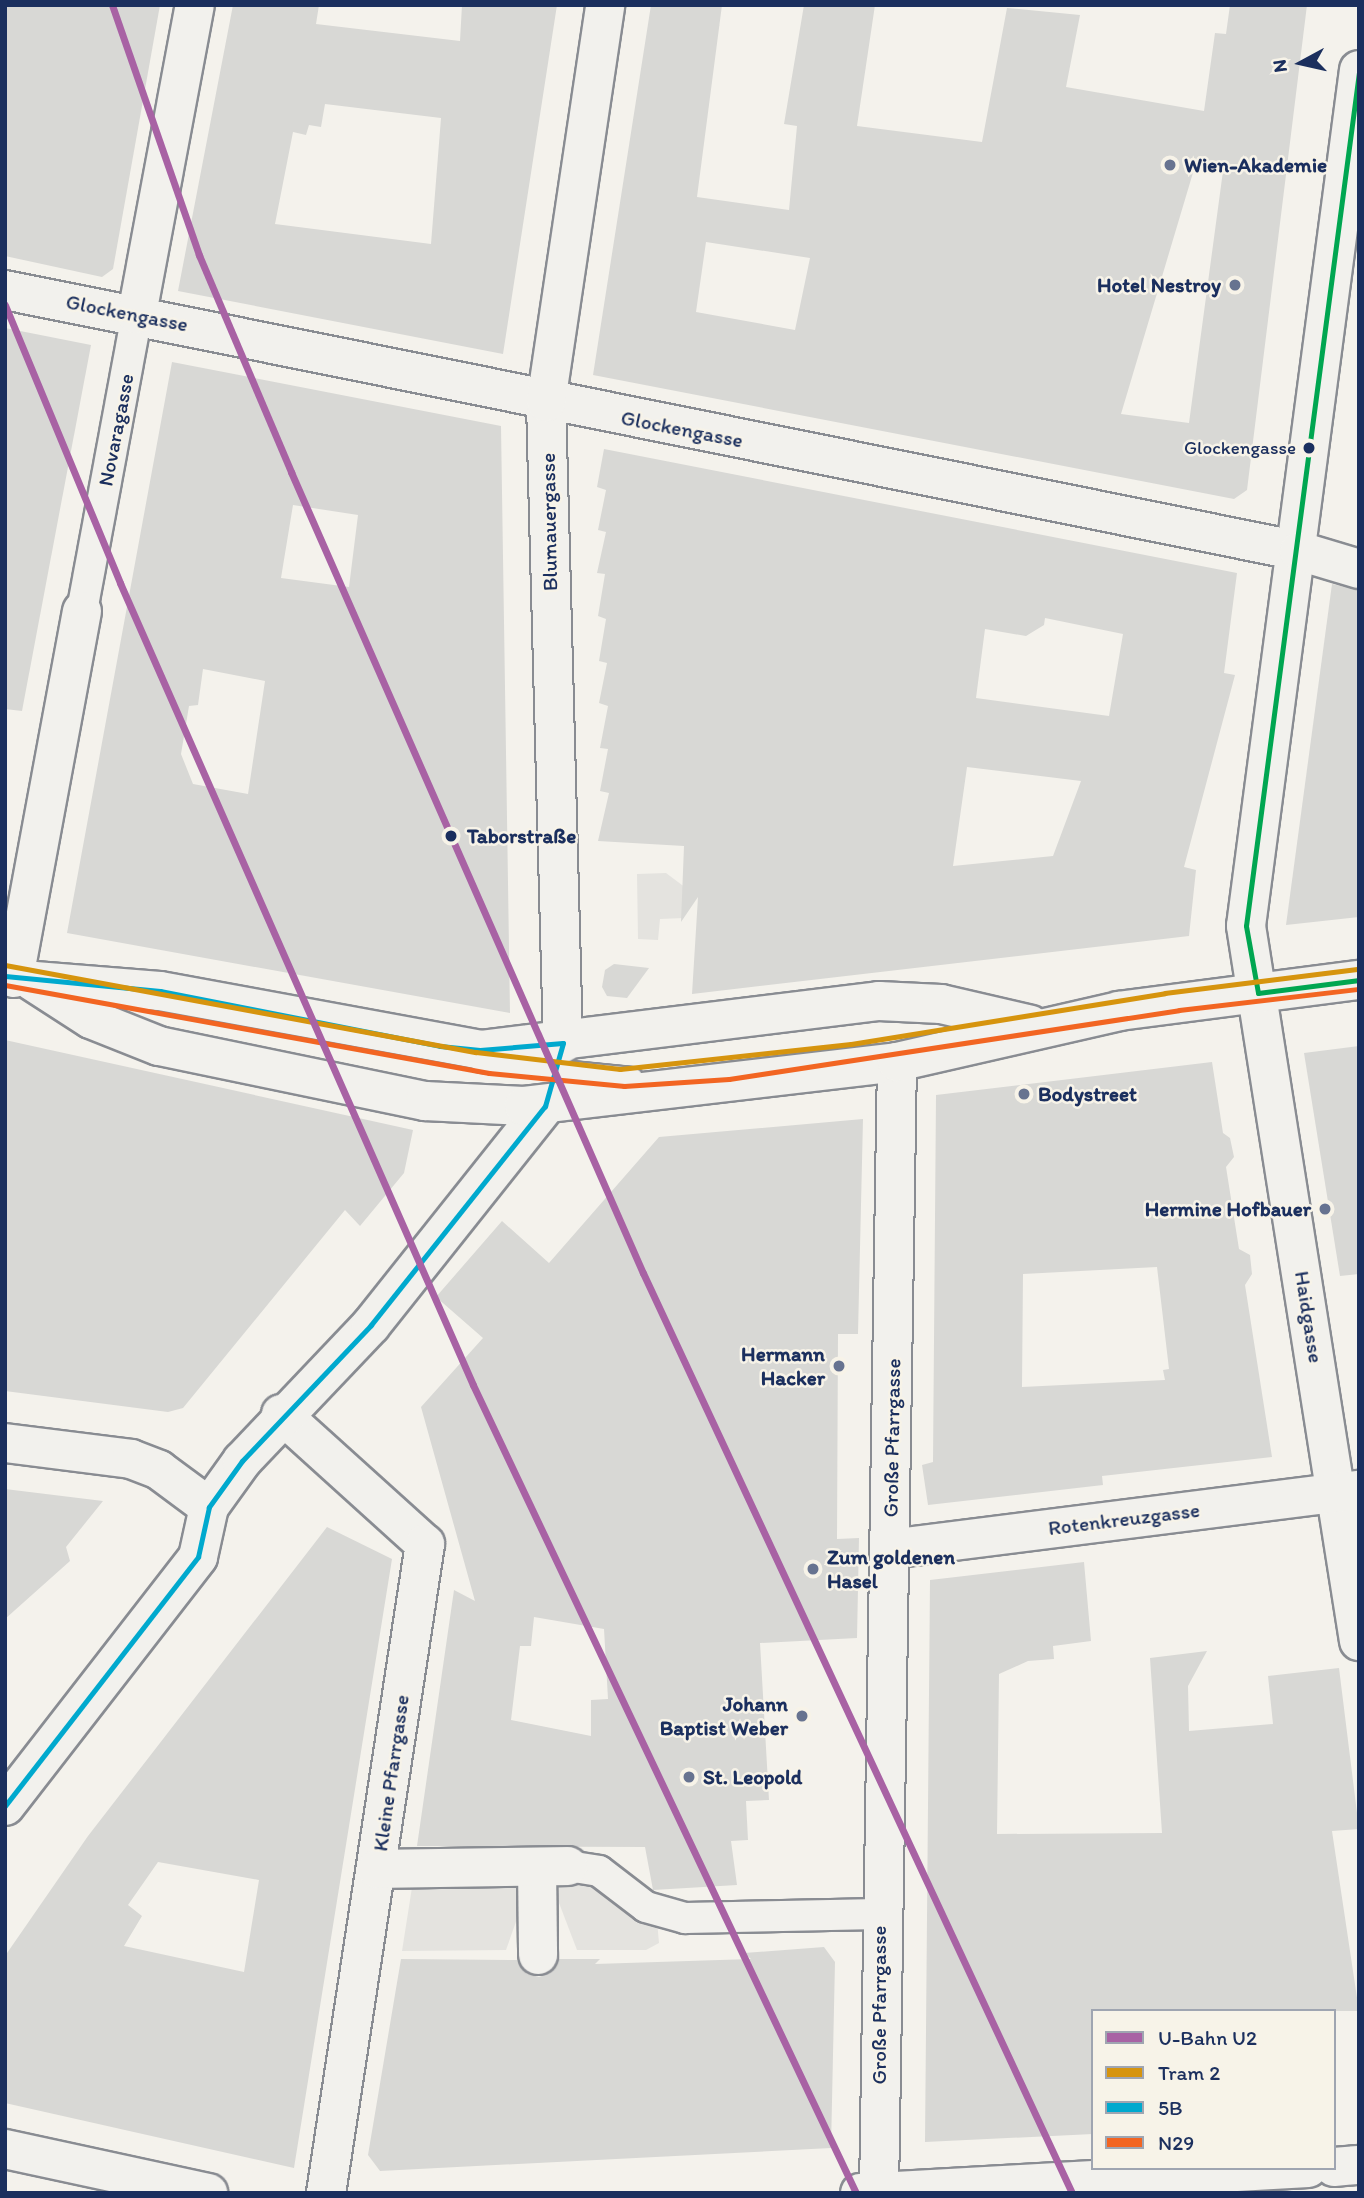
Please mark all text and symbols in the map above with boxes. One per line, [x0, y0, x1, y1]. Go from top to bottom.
north arrow [1266, 28, 1336, 98]
text: N [1267, 58, 1292, 74]
place label: Wien-Akademie [1184, 152, 1327, 178]
marker: Wien-Akademie [1162, 157, 1178, 173]
place label: Hotel Nestroy [1097, 272, 1221, 298]
marker: Hotel Nestroy [1227, 277, 1243, 293]
street label: Glockengasse [64, 289, 190, 337]
street label: Novaragasse [93, 372, 139, 488]
street label: Glockengasse [619, 405, 745, 453]
place label: Glockengasse [1184, 437, 1296, 459]
marker: Glockengasse [1302, 441, 1316, 455]
street label: Blumauergasse [535, 453, 563, 591]
place label: Taborstraße [467, 823, 576, 849]
marker: Taborstraße [441, 826, 461, 846]
place label: Bodystreet [1038, 1081, 1137, 1107]
marker: Bodystreet [1016, 1086, 1032, 1102]
place label: Hermine Hofbauer [1145, 1196, 1311, 1222]
marker: Hermine Hofbauer [1317, 1201, 1333, 1217]
street label: Haidgasse [1289, 1269, 1329, 1365]
place label: Hermann Hacker [741, 1341, 825, 1391]
marker: Hermann Hacker [831, 1358, 847, 1374]
street label: Große Pfarrgasse [878, 1359, 906, 1517]
street label: Rotenkreuzgasse [1047, 1497, 1201, 1541]
place label: Zum goldenen Hasel [827, 1544, 955, 1594]
marker: Zum goldenen Hasel [805, 1561, 821, 1577]
place label: Johann Baptist Weber [661, 1691, 788, 1741]
street label: Kleine Pfarrgasse [368, 1693, 414, 1853]
marker: Johann Baptist Weber [794, 1708, 810, 1724]
place label: St. Leopold [703, 1764, 803, 1790]
marker: St. Leopold [681, 1769, 697, 1785]
street label: Große Pfarrgasse [866, 1926, 892, 2084]
legend [1091, 2009, 1336, 2170]
text: U-Bahn U2 [1158, 2025, 1257, 2050]
text: Tram 2 [1158, 2060, 1220, 2085]
text: 5B [1158, 2095, 1183, 2120]
text: N29 [1158, 2130, 1194, 2155]

